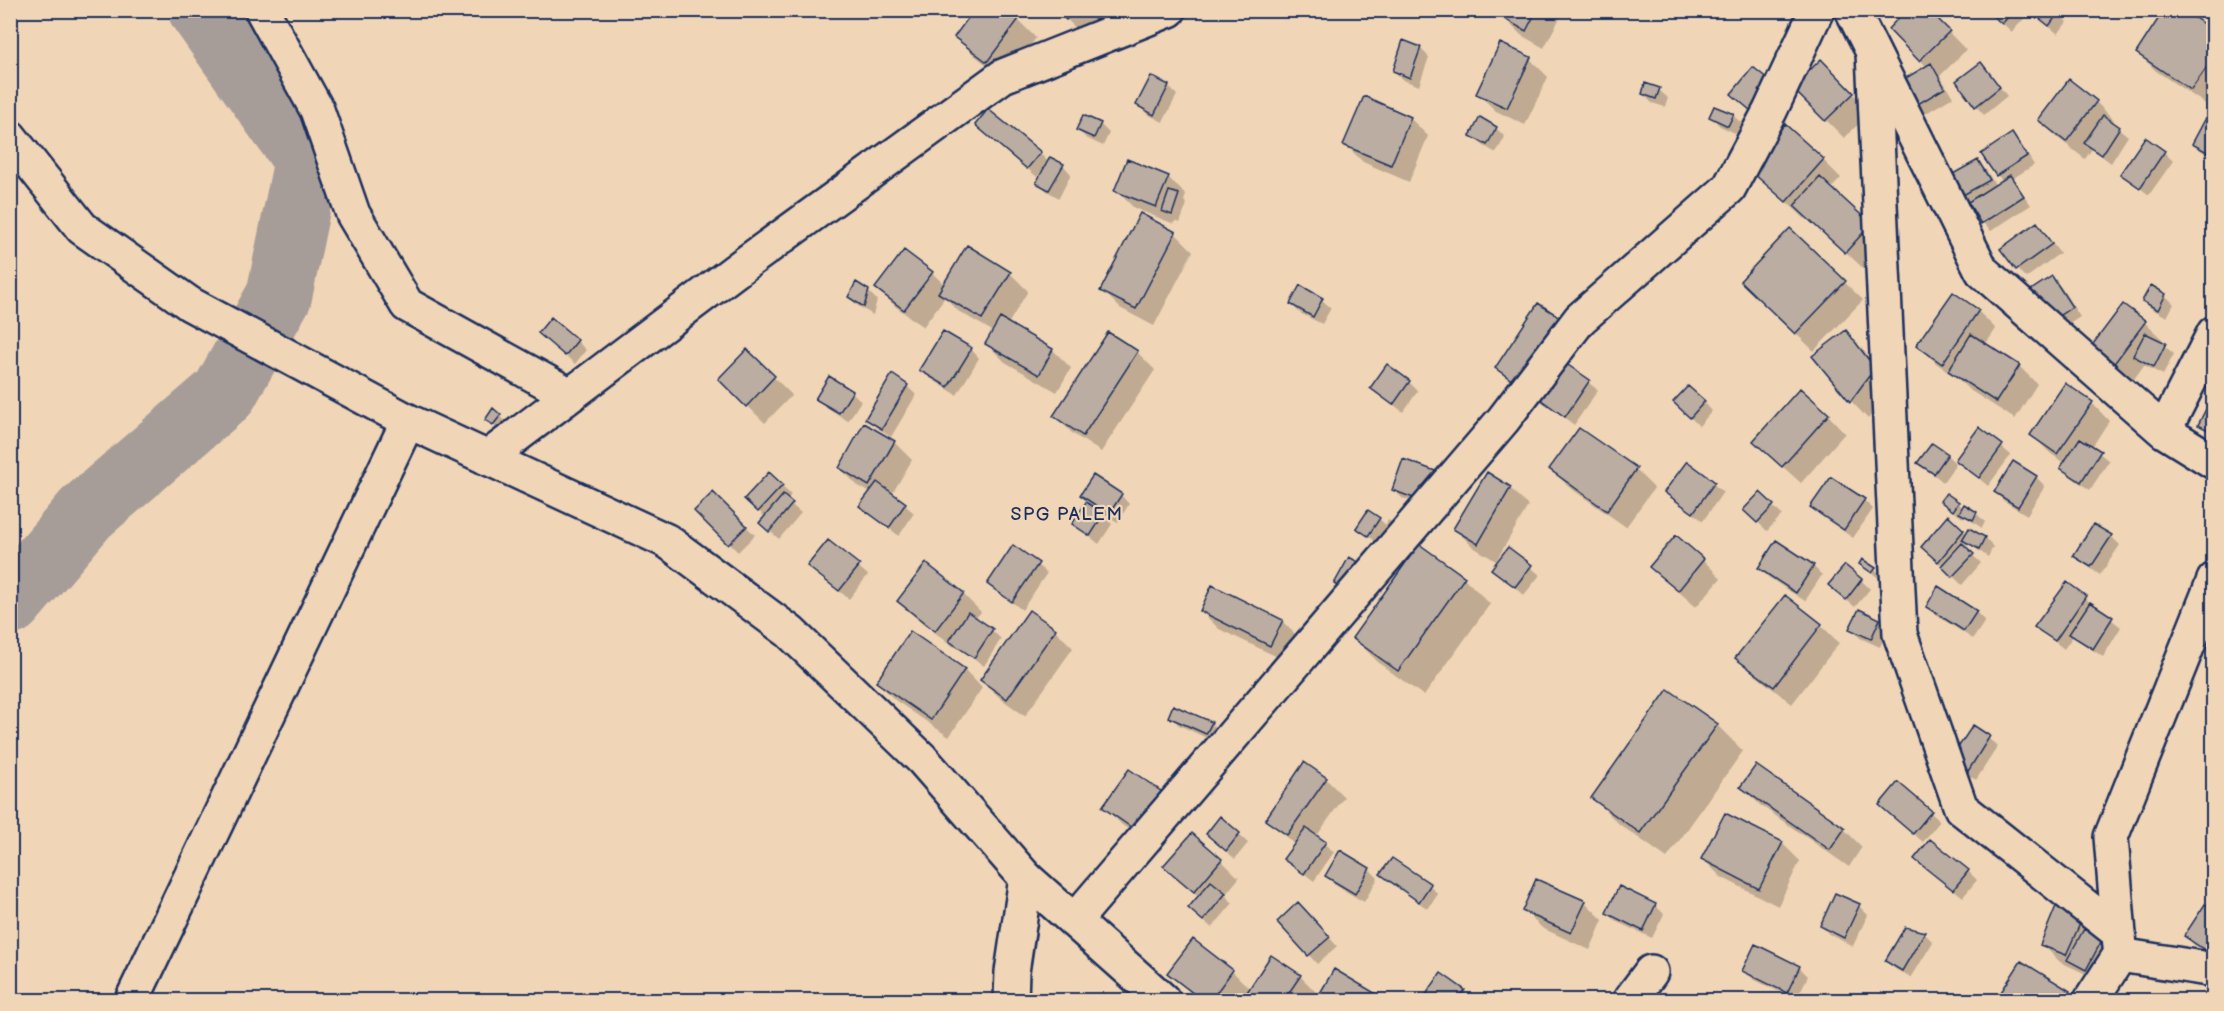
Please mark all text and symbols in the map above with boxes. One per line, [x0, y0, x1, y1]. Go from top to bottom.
district label: SPG PALEM [1011, 504, 1123, 525]

